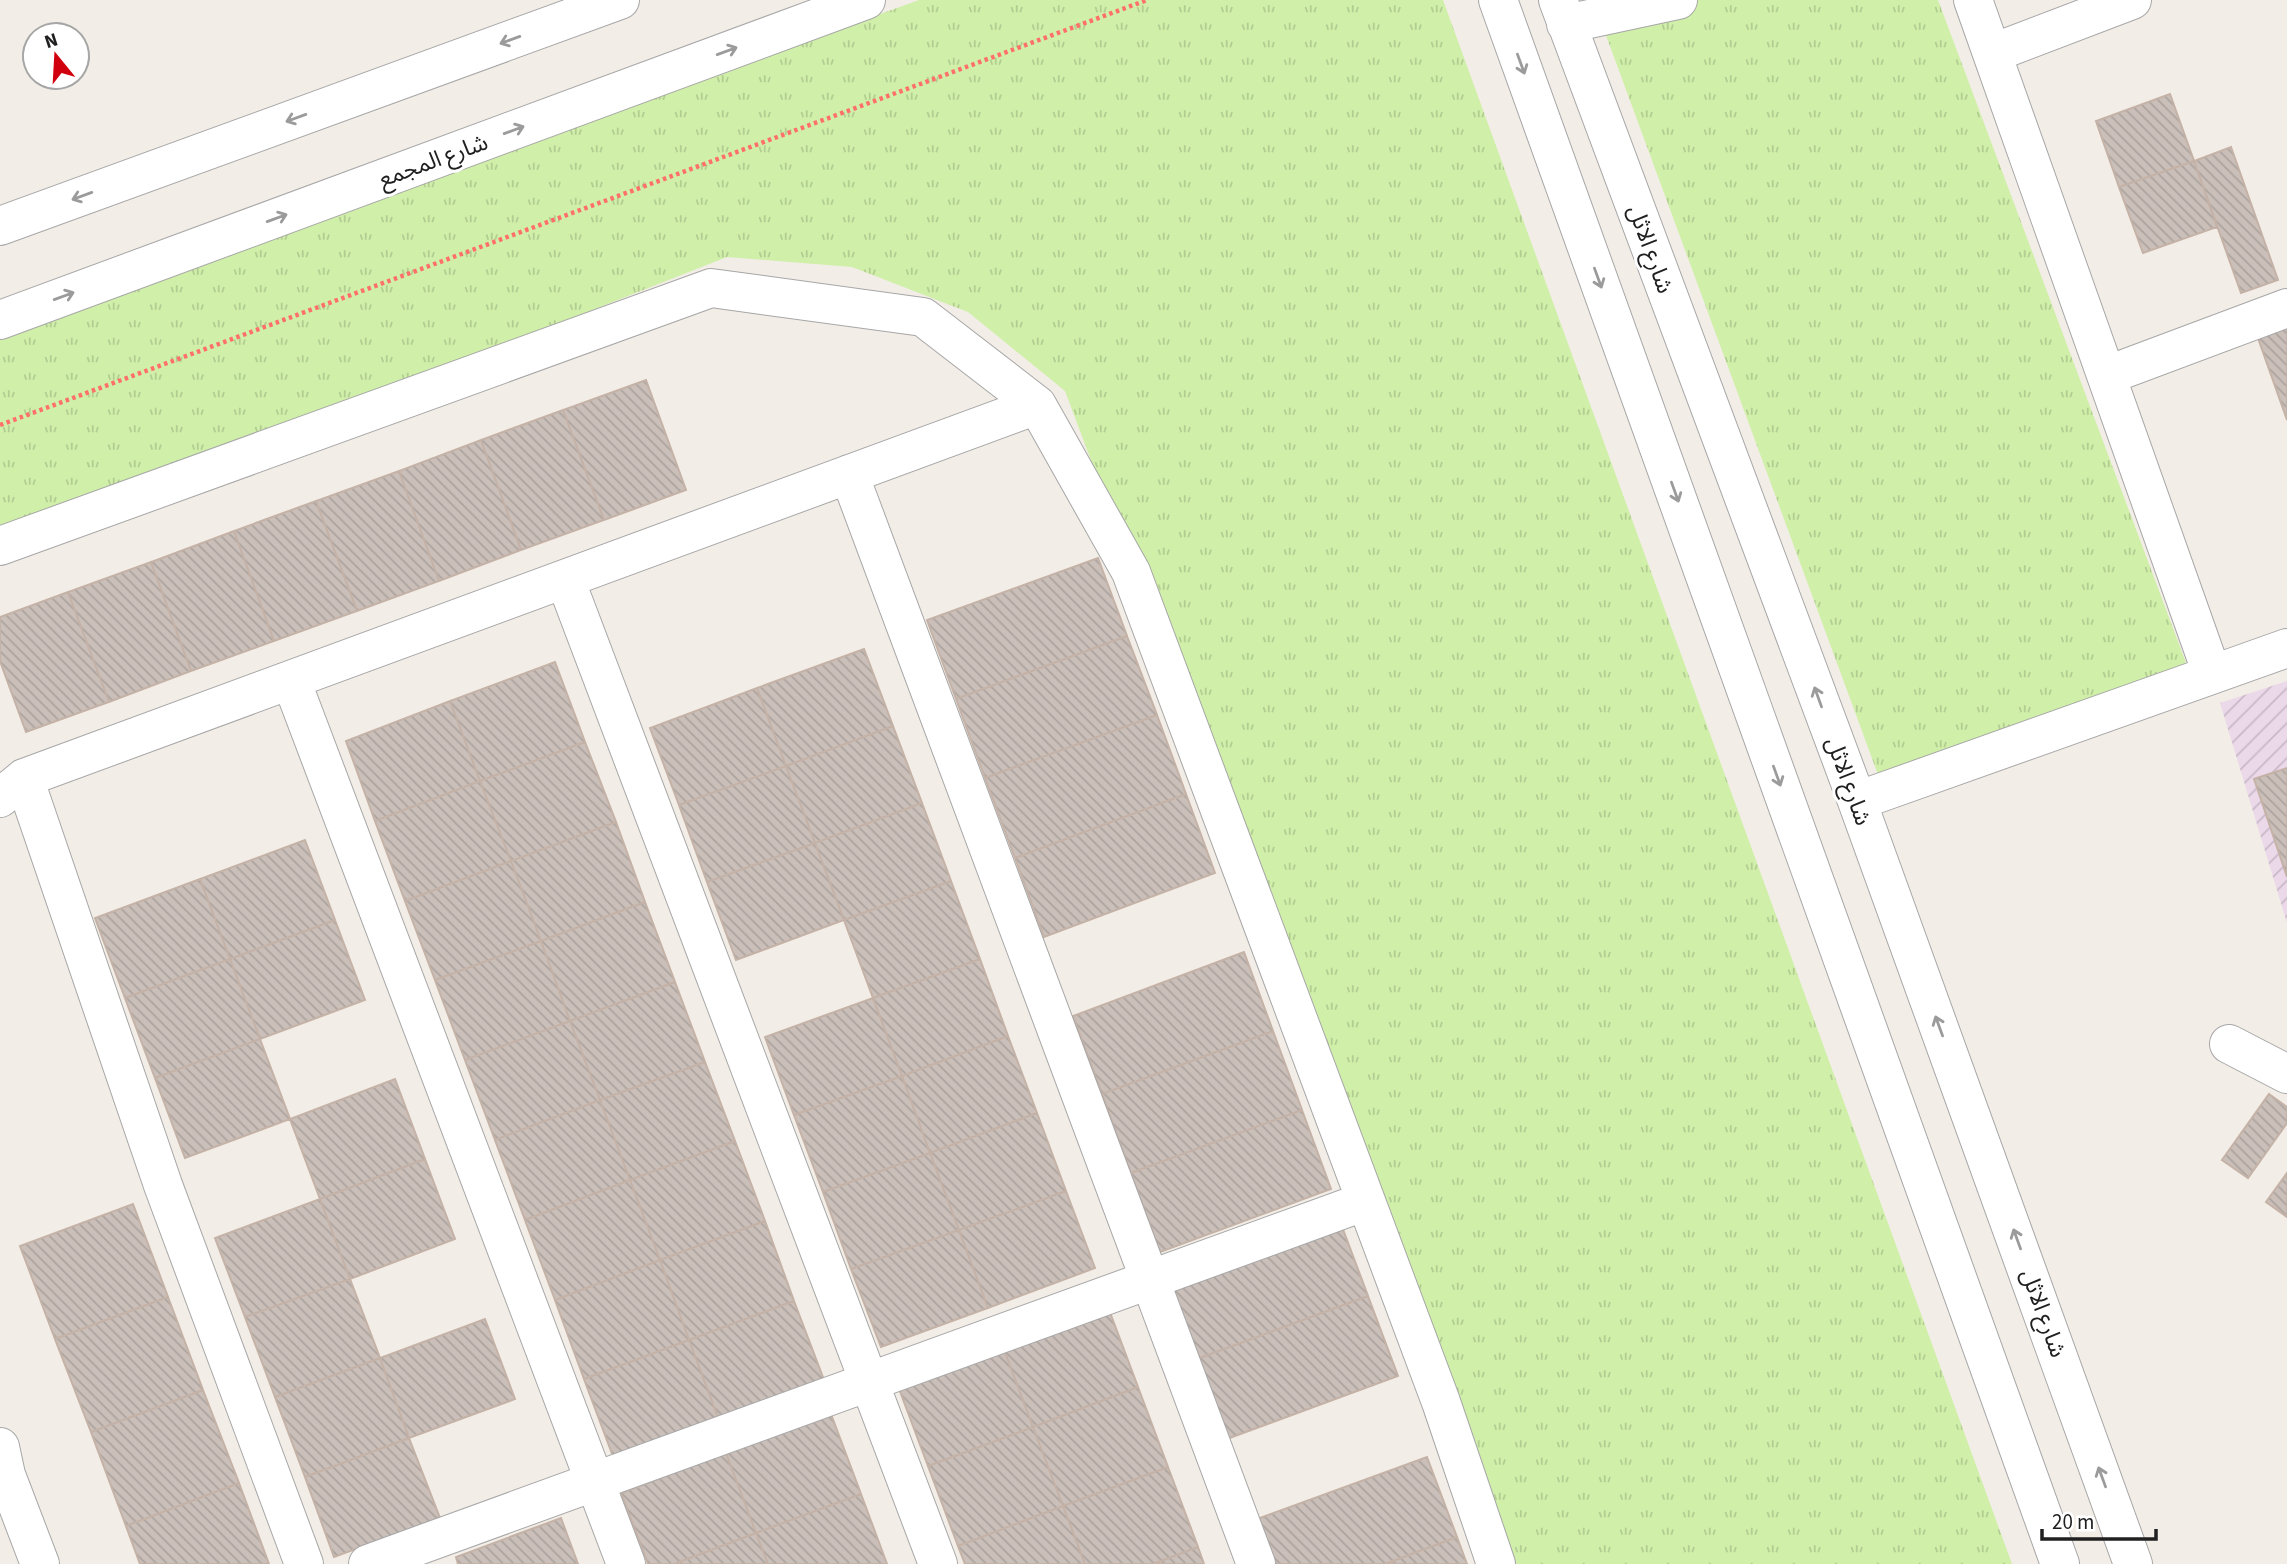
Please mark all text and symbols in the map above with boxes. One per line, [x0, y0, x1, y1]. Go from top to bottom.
north arrow [21, 21, 91, 91]
text: N [41, 26, 61, 56]
one-way arrow [499, 35, 521, 47]
one-way arrow [716, 44, 738, 57]
one-way arrow [1516, 53, 1528, 75]
one-way arrow [285, 113, 307, 125]
one-way arrow [502, 123, 524, 136]
street label: شارع المجمع [374, 125, 493, 196]
one-way arrow [72, 191, 94, 203]
street label: شارع الاثل [1619, 200, 1682, 298]
one-way arrow [266, 210, 288, 223]
one-way arrow [1593, 267, 1605, 289]
one-way arrow [53, 289, 75, 302]
one-way arrow [1670, 481, 1682, 503]
one-way arrow [1811, 687, 1823, 709]
street label: شارع الاثل [1817, 732, 1880, 830]
one-way arrow [1772, 764, 1784, 786]
one-way arrow [1932, 1015, 1944, 1037]
one-way arrow [2010, 1229, 2022, 1251]
street label: شارع الاثل [2012, 1264, 2075, 1362]
one-way arrow [2095, 1466, 2107, 1488]
scale bar [2042, 1498, 2156, 1542]
text: 20 m [2052, 1507, 2094, 1537]

